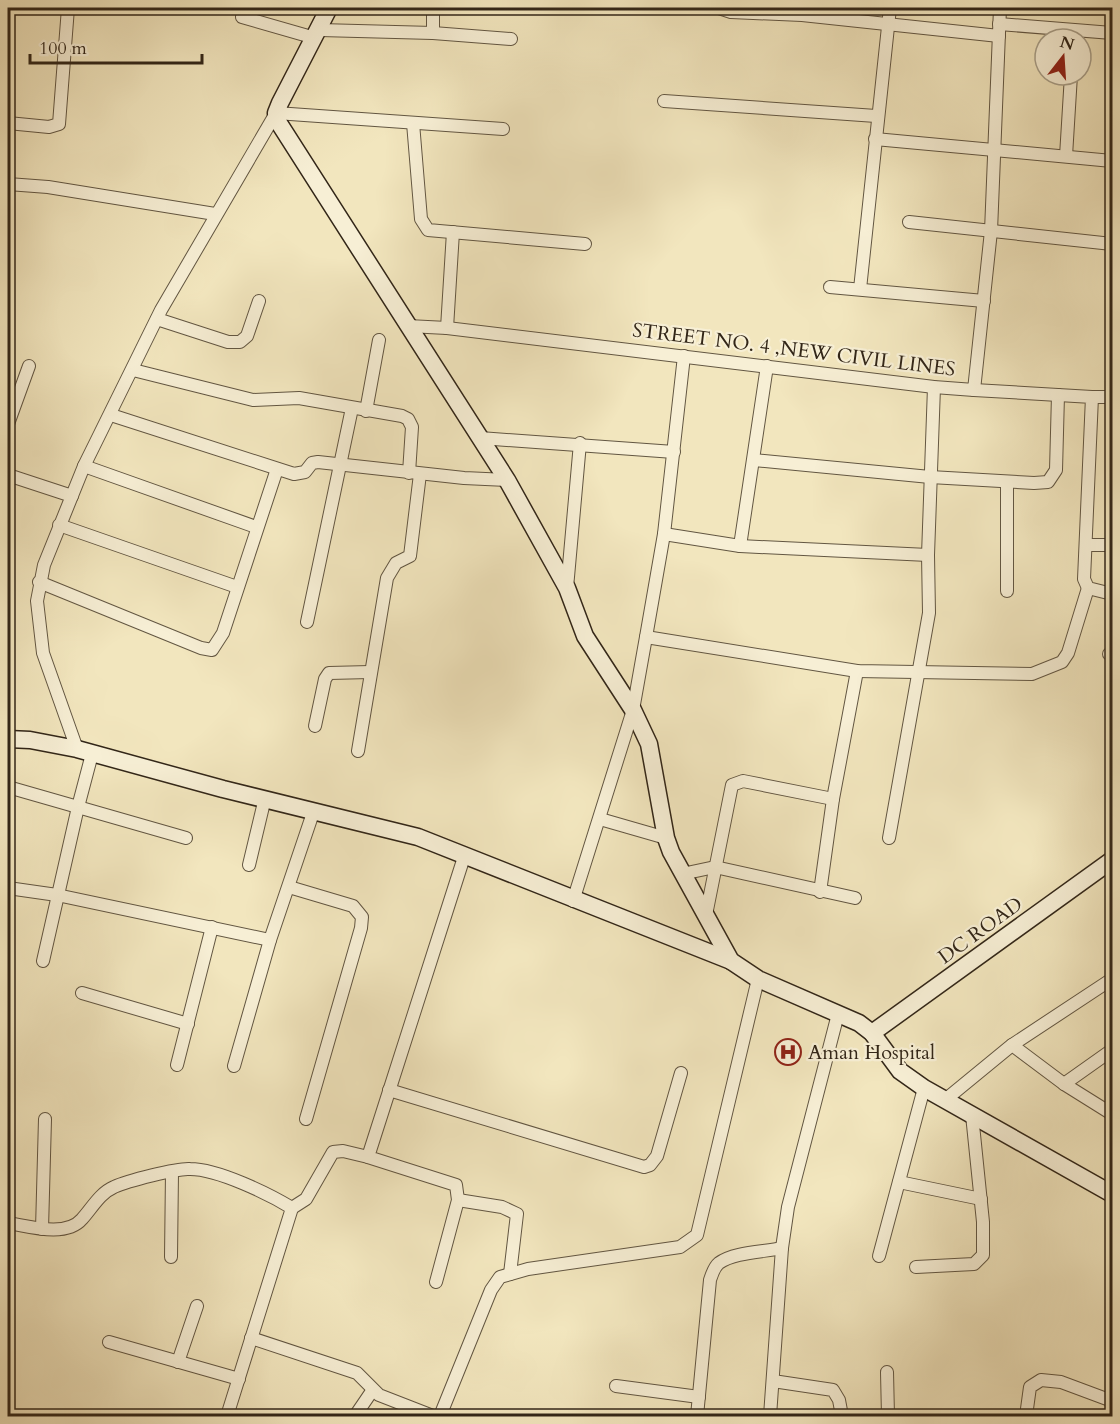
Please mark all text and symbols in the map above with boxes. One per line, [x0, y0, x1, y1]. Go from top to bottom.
scale bar [30, 27, 202, 65]
north arrow [1033, 27, 1093, 87]
text: N [1057, 31, 1077, 56]
text: 100 m [39, 36, 87, 61]
street label: STREET NO. 4 ,NEW CIVIL LINES [631, 316, 957, 383]
street label: DC ROAD [932, 891, 1028, 970]
hospital icon: Aman Hospital [773, 1037, 803, 1067]
place label: Aman Hospital [808, 1039, 935, 1066]

